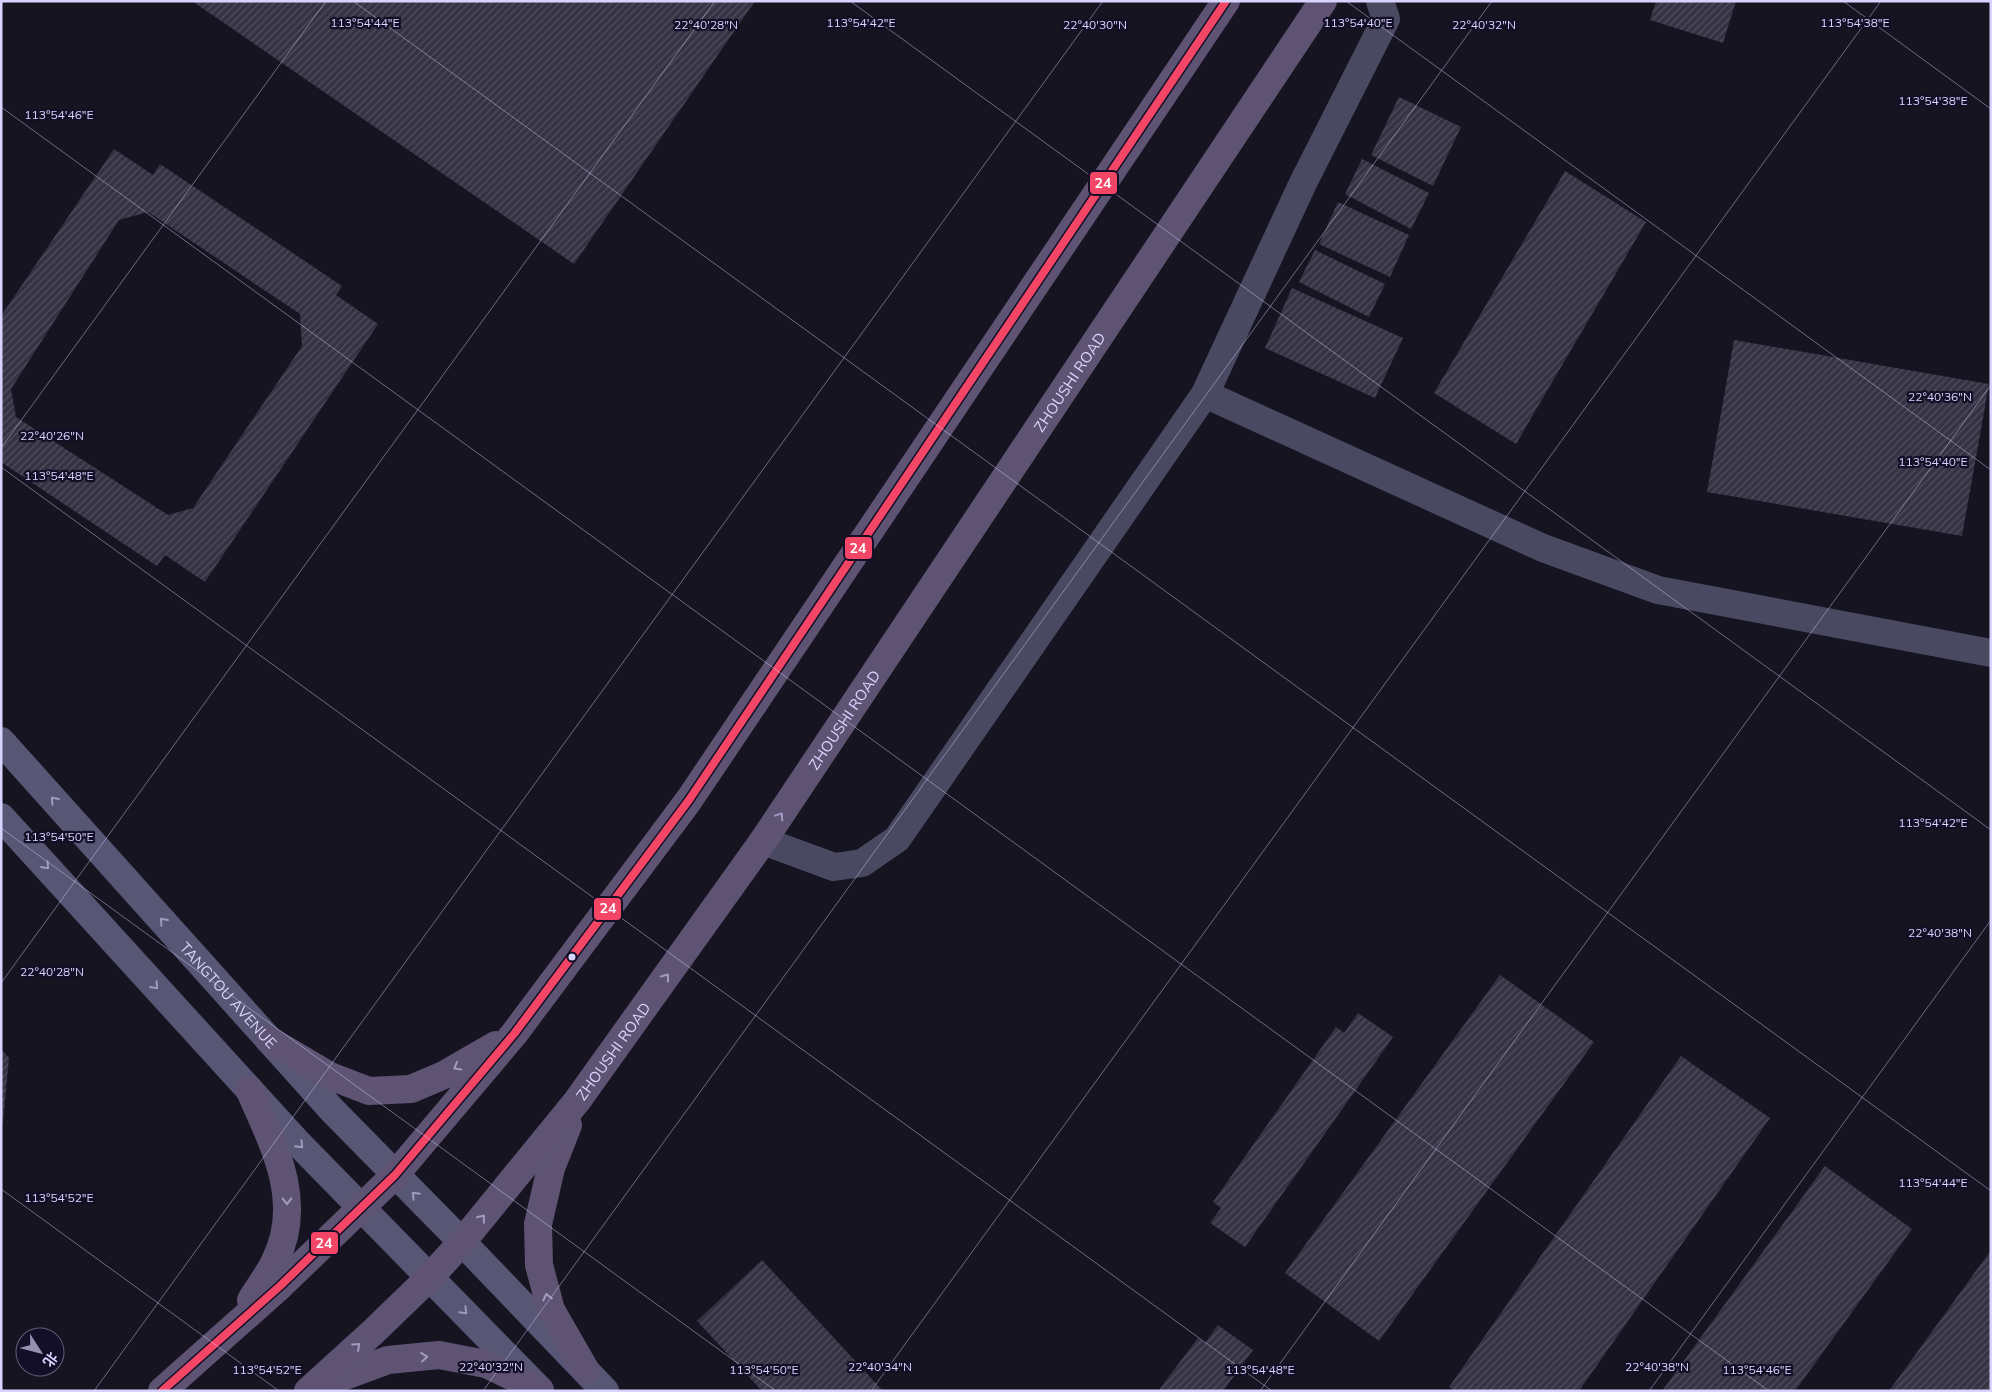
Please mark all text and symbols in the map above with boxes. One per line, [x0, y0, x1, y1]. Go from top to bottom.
text: 113°54'44"E [330, 15, 400, 30]
text: 113°54'42"E [826, 15, 896, 30]
text: 113°54'40"E [1323, 15, 1393, 30]
text: 113°54'38"E [1820, 15, 1890, 30]
text: 22°40'28"N [674, 17, 738, 32]
text: 22°40'30"N [1063, 17, 1127, 32]
text: 22°40'32"N [1452, 17, 1516, 32]
text: 113°54'38"E [1898, 93, 1968, 108]
text: 113°54'46"E [24, 107, 94, 122]
line badge: 24 [1089, 171, 1118, 195]
text: 24 [1095, 174, 1112, 192]
street label: ZHOUSHI ROAD [1029, 328, 1109, 435]
text: 22°40'36"N [1908, 389, 1972, 404]
text: 22°40'26"N [20, 428, 84, 443]
text: 113°54'40"E [1898, 454, 1968, 469]
text: 113°54'48"E [24, 468, 94, 483]
line badge: 24 [844, 536, 873, 560]
text: 24 [850, 539, 867, 557]
street label: ZHOUSHI ROAD [804, 666, 884, 773]
one-way arrow [51, 797, 60, 806]
one-way arrow [774, 812, 783, 822]
text: 113°54'42"E [1898, 815, 1968, 830]
text: 113°54'50"E [24, 829, 94, 844]
one-way arrow [40, 861, 49, 870]
line badge: 24 [593, 897, 622, 921]
text: 24 [600, 899, 617, 917]
one-way arrow [160, 918, 169, 927]
text: 22°40'38"N [1908, 925, 1972, 940]
street label: TANGTOU AVENUE [176, 938, 281, 1052]
unlabelled marker [567, 952, 577, 962]
text: 22°40'28"N [20, 964, 84, 979]
one-way arrow [660, 973, 669, 983]
one-way arrow [149, 981, 158, 990]
street label: ZHOUSHI ROAD [571, 998, 654, 1103]
one-way arrow [453, 1061, 462, 1071]
one-way arrow [295, 1139, 304, 1148]
text: 113°54'44"E [1898, 1175, 1968, 1190]
text: 113°54'52"E [24, 1190, 94, 1205]
one-way arrow [412, 1192, 421, 1201]
one-way arrow [281, 1197, 292, 1205]
one-way arrow [477, 1214, 486, 1223]
line badge: 24 [310, 1231, 339, 1255]
text: 24 [316, 1234, 333, 1252]
one-way arrow [543, 1293, 553, 1301]
one-way arrow [458, 1305, 467, 1314]
north arrow [15, 1327, 65, 1377]
one-way arrow [351, 1343, 360, 1352]
text: 北 [39, 1349, 62, 1371]
one-way arrow [420, 1352, 428, 1363]
text: 22°40'32"N [459, 1359, 523, 1374]
text: 22°40'34"N [848, 1359, 912, 1374]
text: 22°40'38"N [1625, 1359, 1689, 1374]
text: 113°54'52"E [232, 1362, 302, 1377]
text: 113°54'50"E [729, 1362, 799, 1377]
text: 113°54'48"E [1225, 1362, 1295, 1377]
text: 113°54'46"E [1722, 1362, 1792, 1377]

